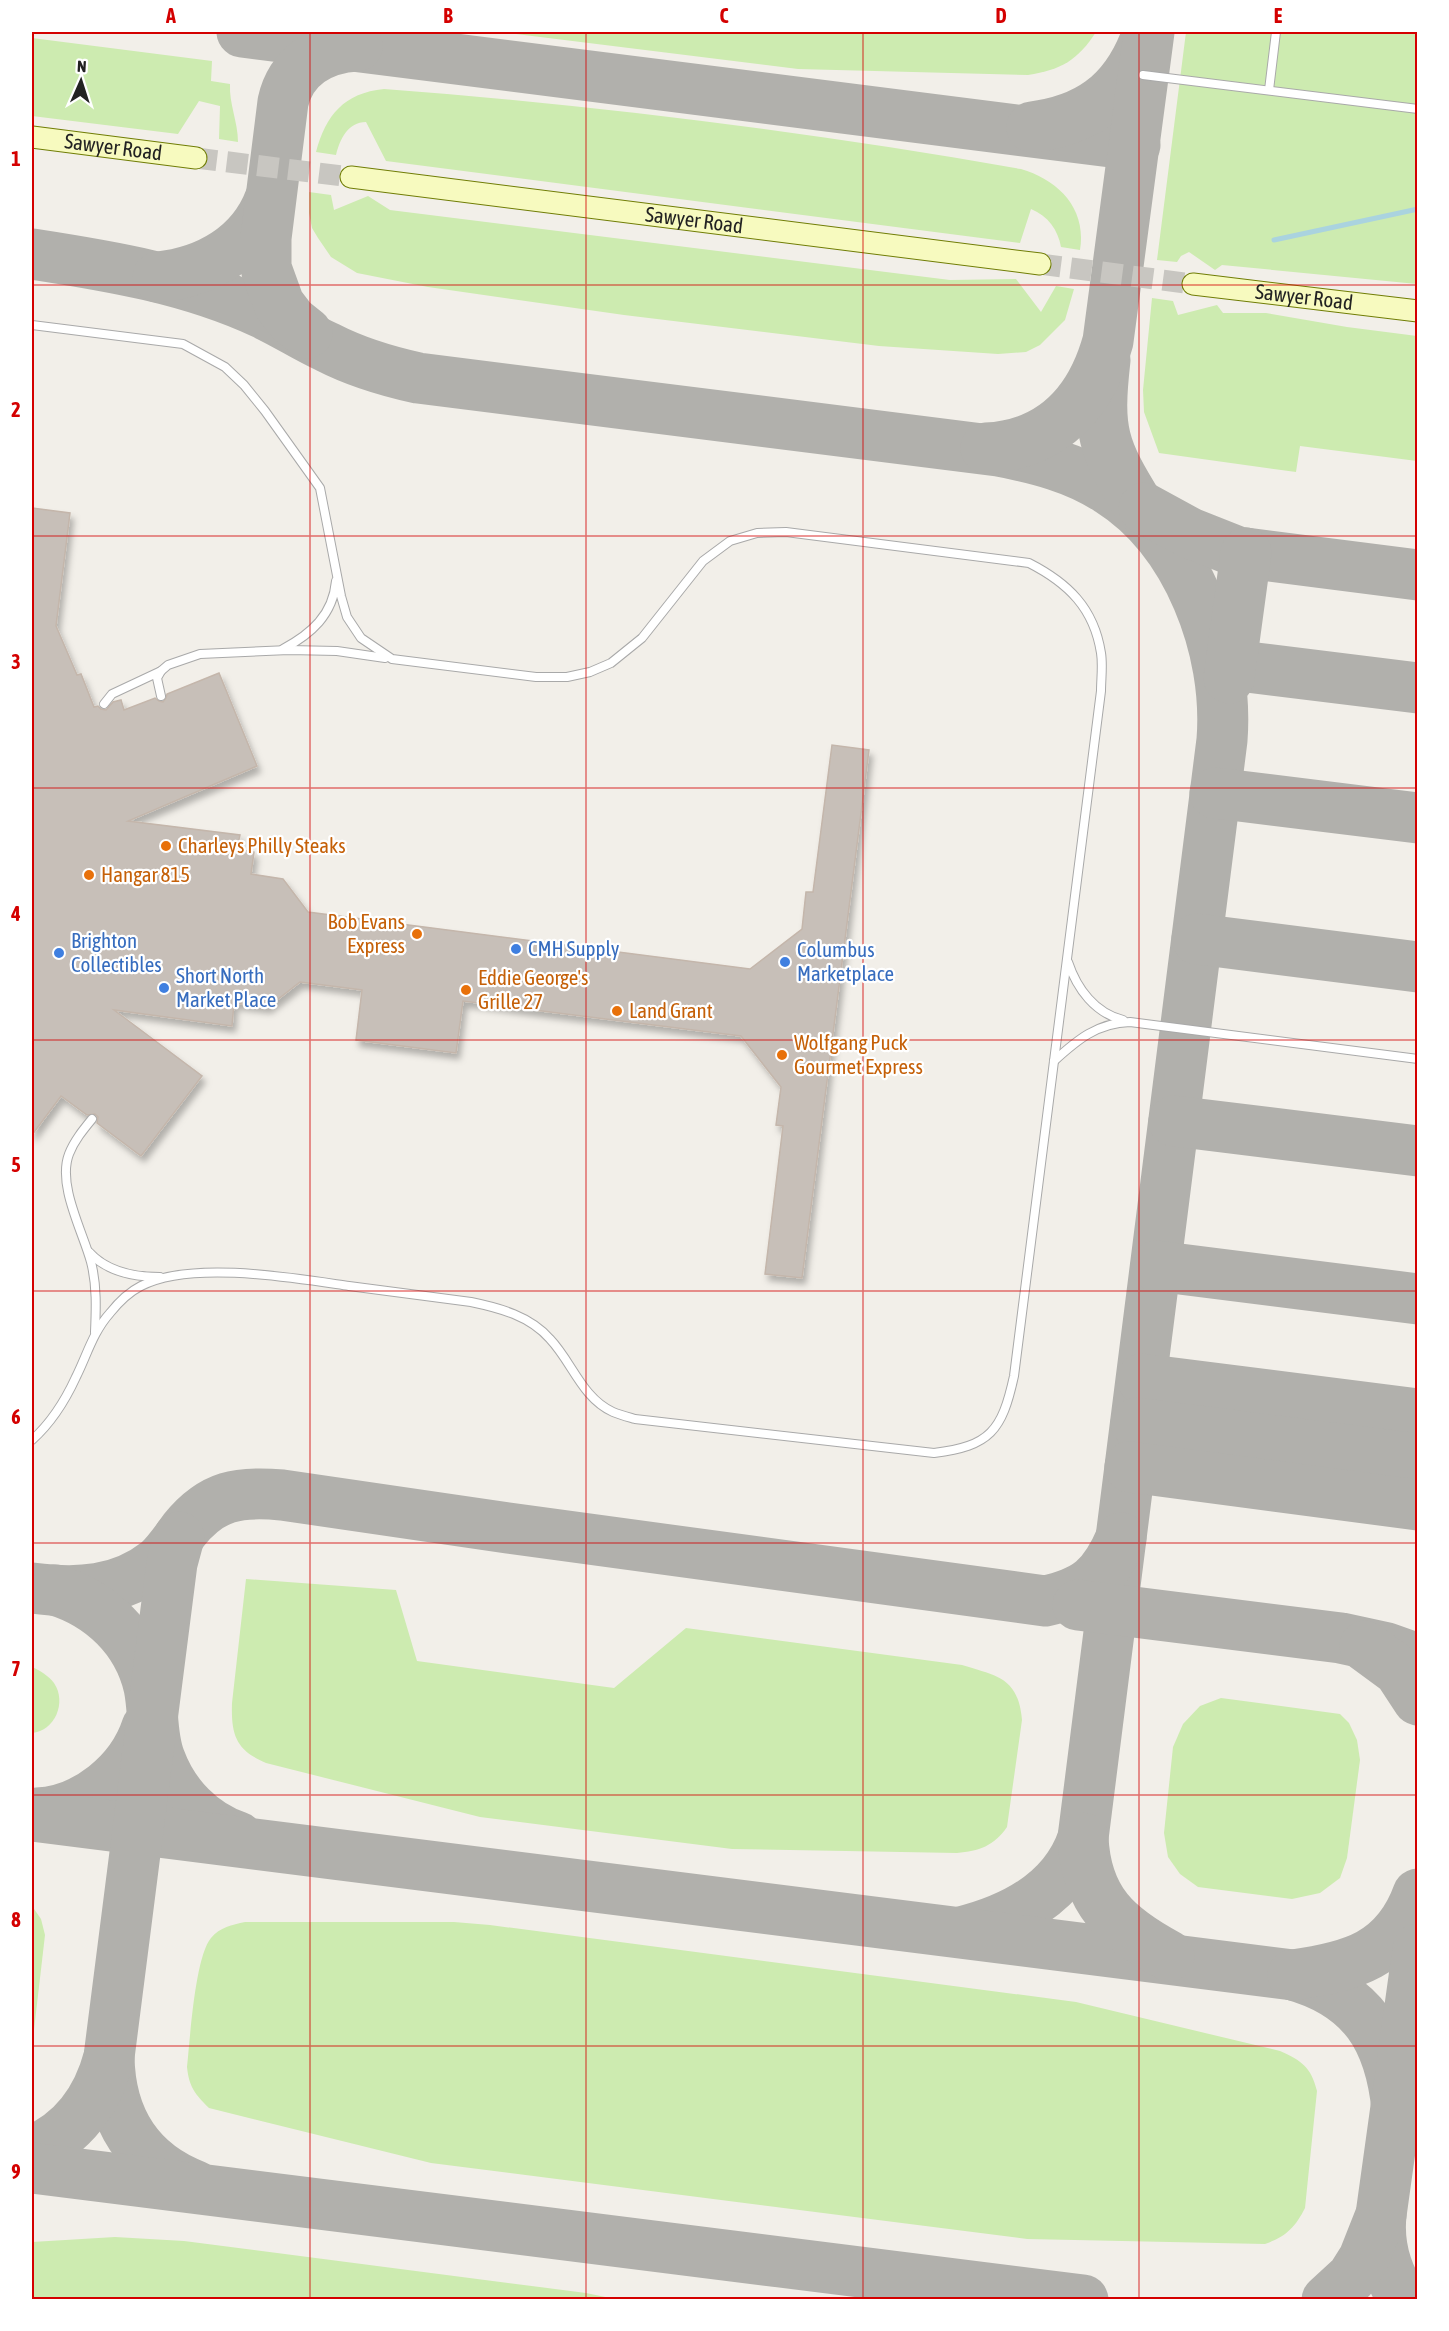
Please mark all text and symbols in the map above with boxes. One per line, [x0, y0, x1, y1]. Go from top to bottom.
text: A [165, 4, 176, 27]
text: B [443, 4, 453, 27]
text: C [720, 4, 729, 27]
text: D [995, 4, 1007, 27]
text: E [1274, 4, 1283, 27]
north arrow [51, 51, 111, 111]
text: N [77, 57, 87, 75]
street label: Sawyer Road [63, 128, 164, 165]
text: 1 [11, 147, 21, 170]
street label: Sawyer Road [644, 201, 745, 237]
street label: Sawyer Road [1254, 279, 1355, 314]
text: 2 [11, 398, 21, 421]
text: 3 [11, 650, 21, 673]
place label: Charleys Philly Steaks [178, 833, 346, 857]
marker: Charleys Philly Steaks [159, 839, 173, 853]
place label: Hangar 815 [101, 862, 190, 886]
marker: Hangar 815 [82, 868, 96, 882]
text: 4 [10, 902, 21, 925]
place label: Bob Evans Express [328, 909, 405, 957]
marker: Bob Evans Express [410, 927, 424, 941]
place label: Brighton Collectibles [71, 928, 162, 976]
place label: CMH Supply [528, 936, 620, 960]
place label: Columbus Marketplace [797, 937, 894, 985]
marker: CMH Supply [509, 942, 523, 956]
marker: Brighton Collectibles [52, 946, 66, 960]
marker: Columbus Marketplace [778, 955, 792, 969]
place label: Short North Market Place [176, 963, 276, 1011]
place label: Eddie George's Grille 27 [478, 965, 588, 1013]
marker: Short North Market Place [157, 981, 171, 995]
marker: Eddie George's Grille 27 [459, 983, 473, 997]
place label: Land Grant [629, 998, 713, 1022]
marker: Land Grant [610, 1004, 624, 1018]
place label: Wolfgang Puck Gourmet Express [794, 1030, 923, 1078]
marker: Wolfgang Puck Gourmet Express [775, 1048, 789, 1062]
text: 5 [11, 1153, 21, 1176]
text: 6 [11, 1405, 21, 1428]
text: 7 [11, 1657, 21, 1680]
text: 8 [11, 1908, 21, 1931]
text: 9 [11, 2160, 21, 2183]

